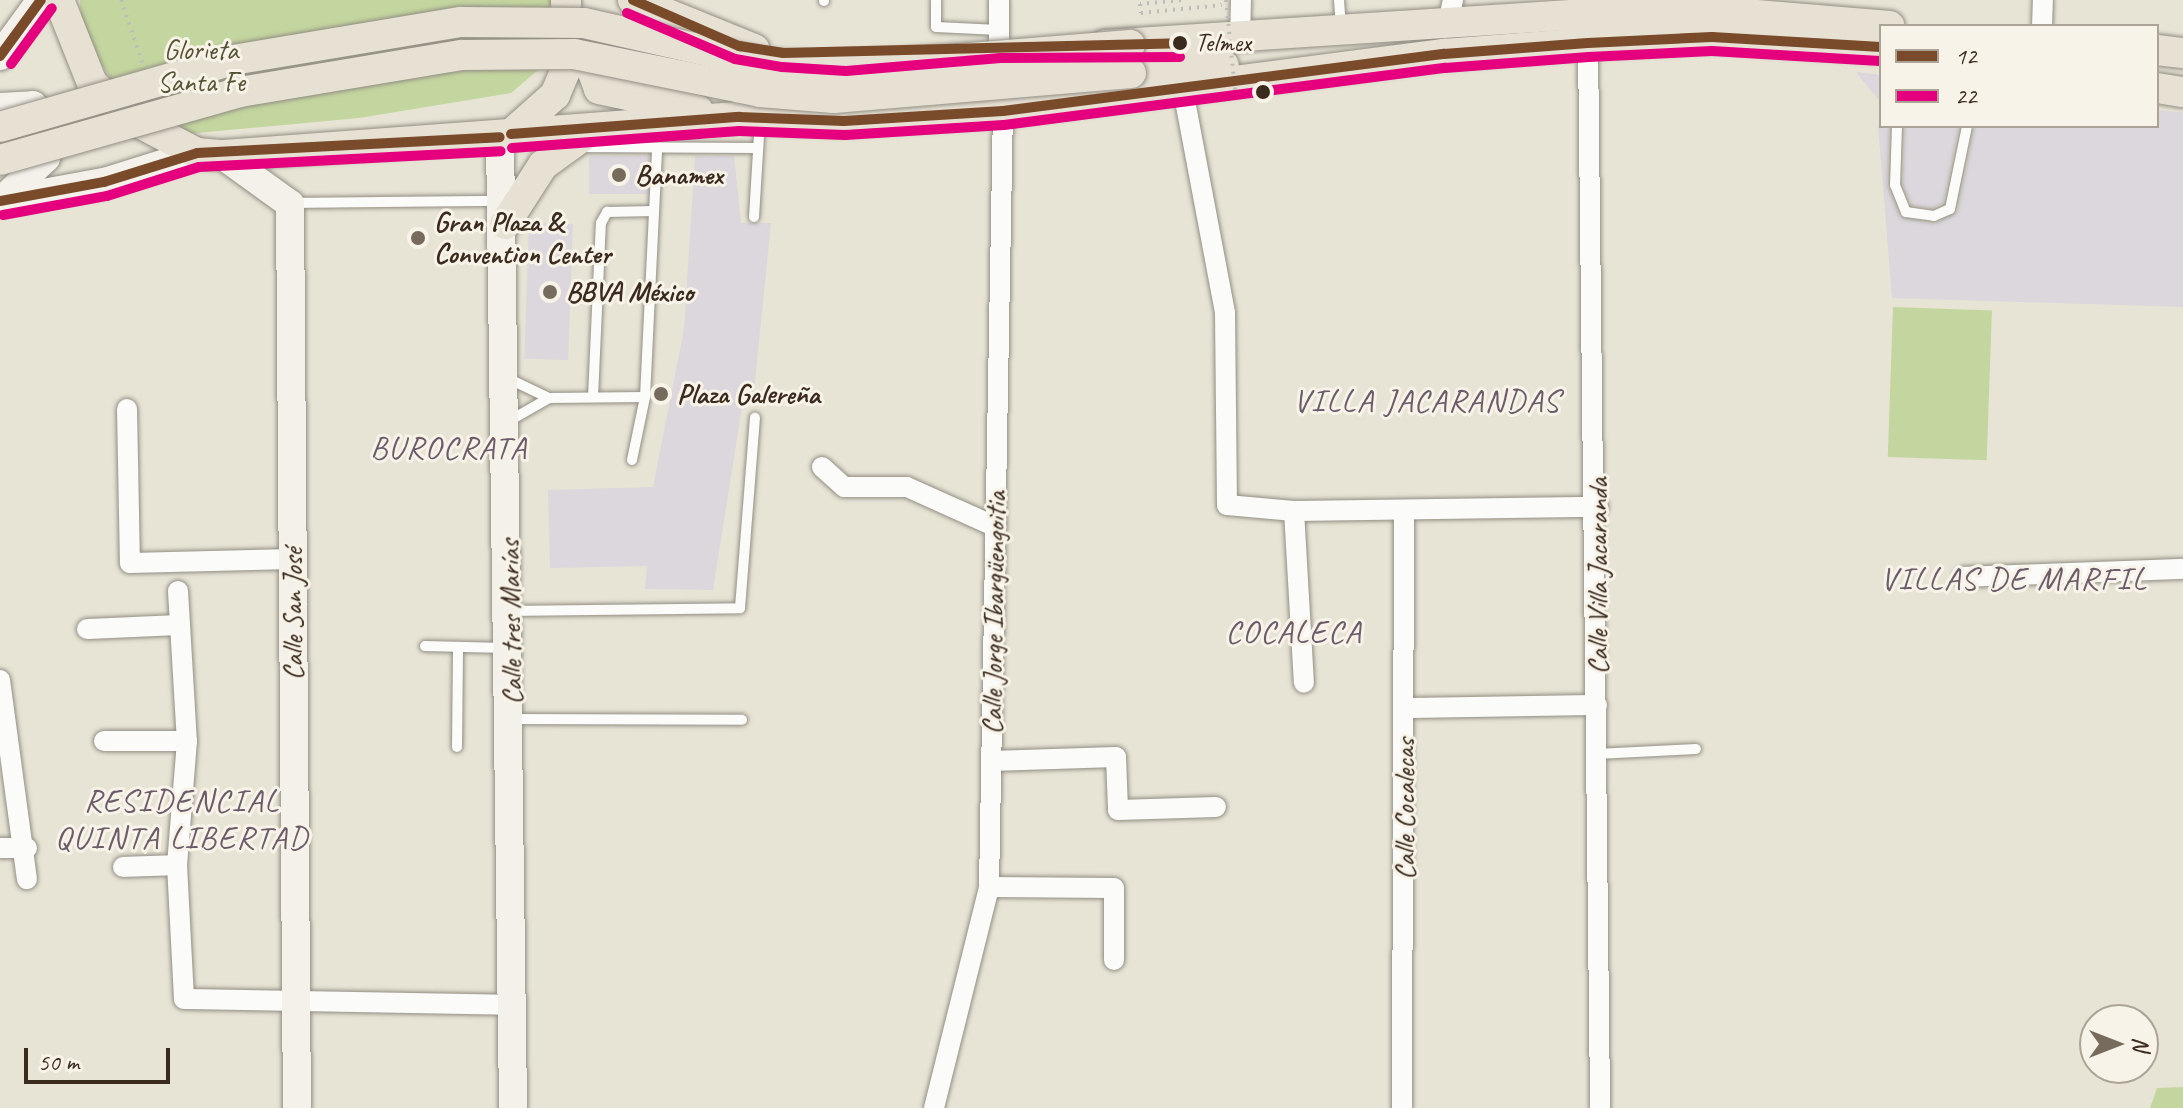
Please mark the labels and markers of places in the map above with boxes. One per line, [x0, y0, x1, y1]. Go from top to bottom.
place label: Telmex [1195, 27, 1251, 59]
marker: Telmex [1172, 35, 1188, 51]
unlabelled marker [1255, 84, 1271, 100]
place label: Banamex [635, 158, 723, 192]
marker: Banamex [610, 166, 628, 184]
place label: Gran Plaza & Convention Center [434, 205, 611, 271]
marker: Gran Plaza & Convention Center [409, 229, 427, 247]
place label: BBVA México [566, 275, 693, 309]
marker: BBVA México [541, 283, 559, 301]
place label: Plaza Galereña [677, 377, 820, 411]
marker: Plaza Galereña [652, 385, 670, 403]

